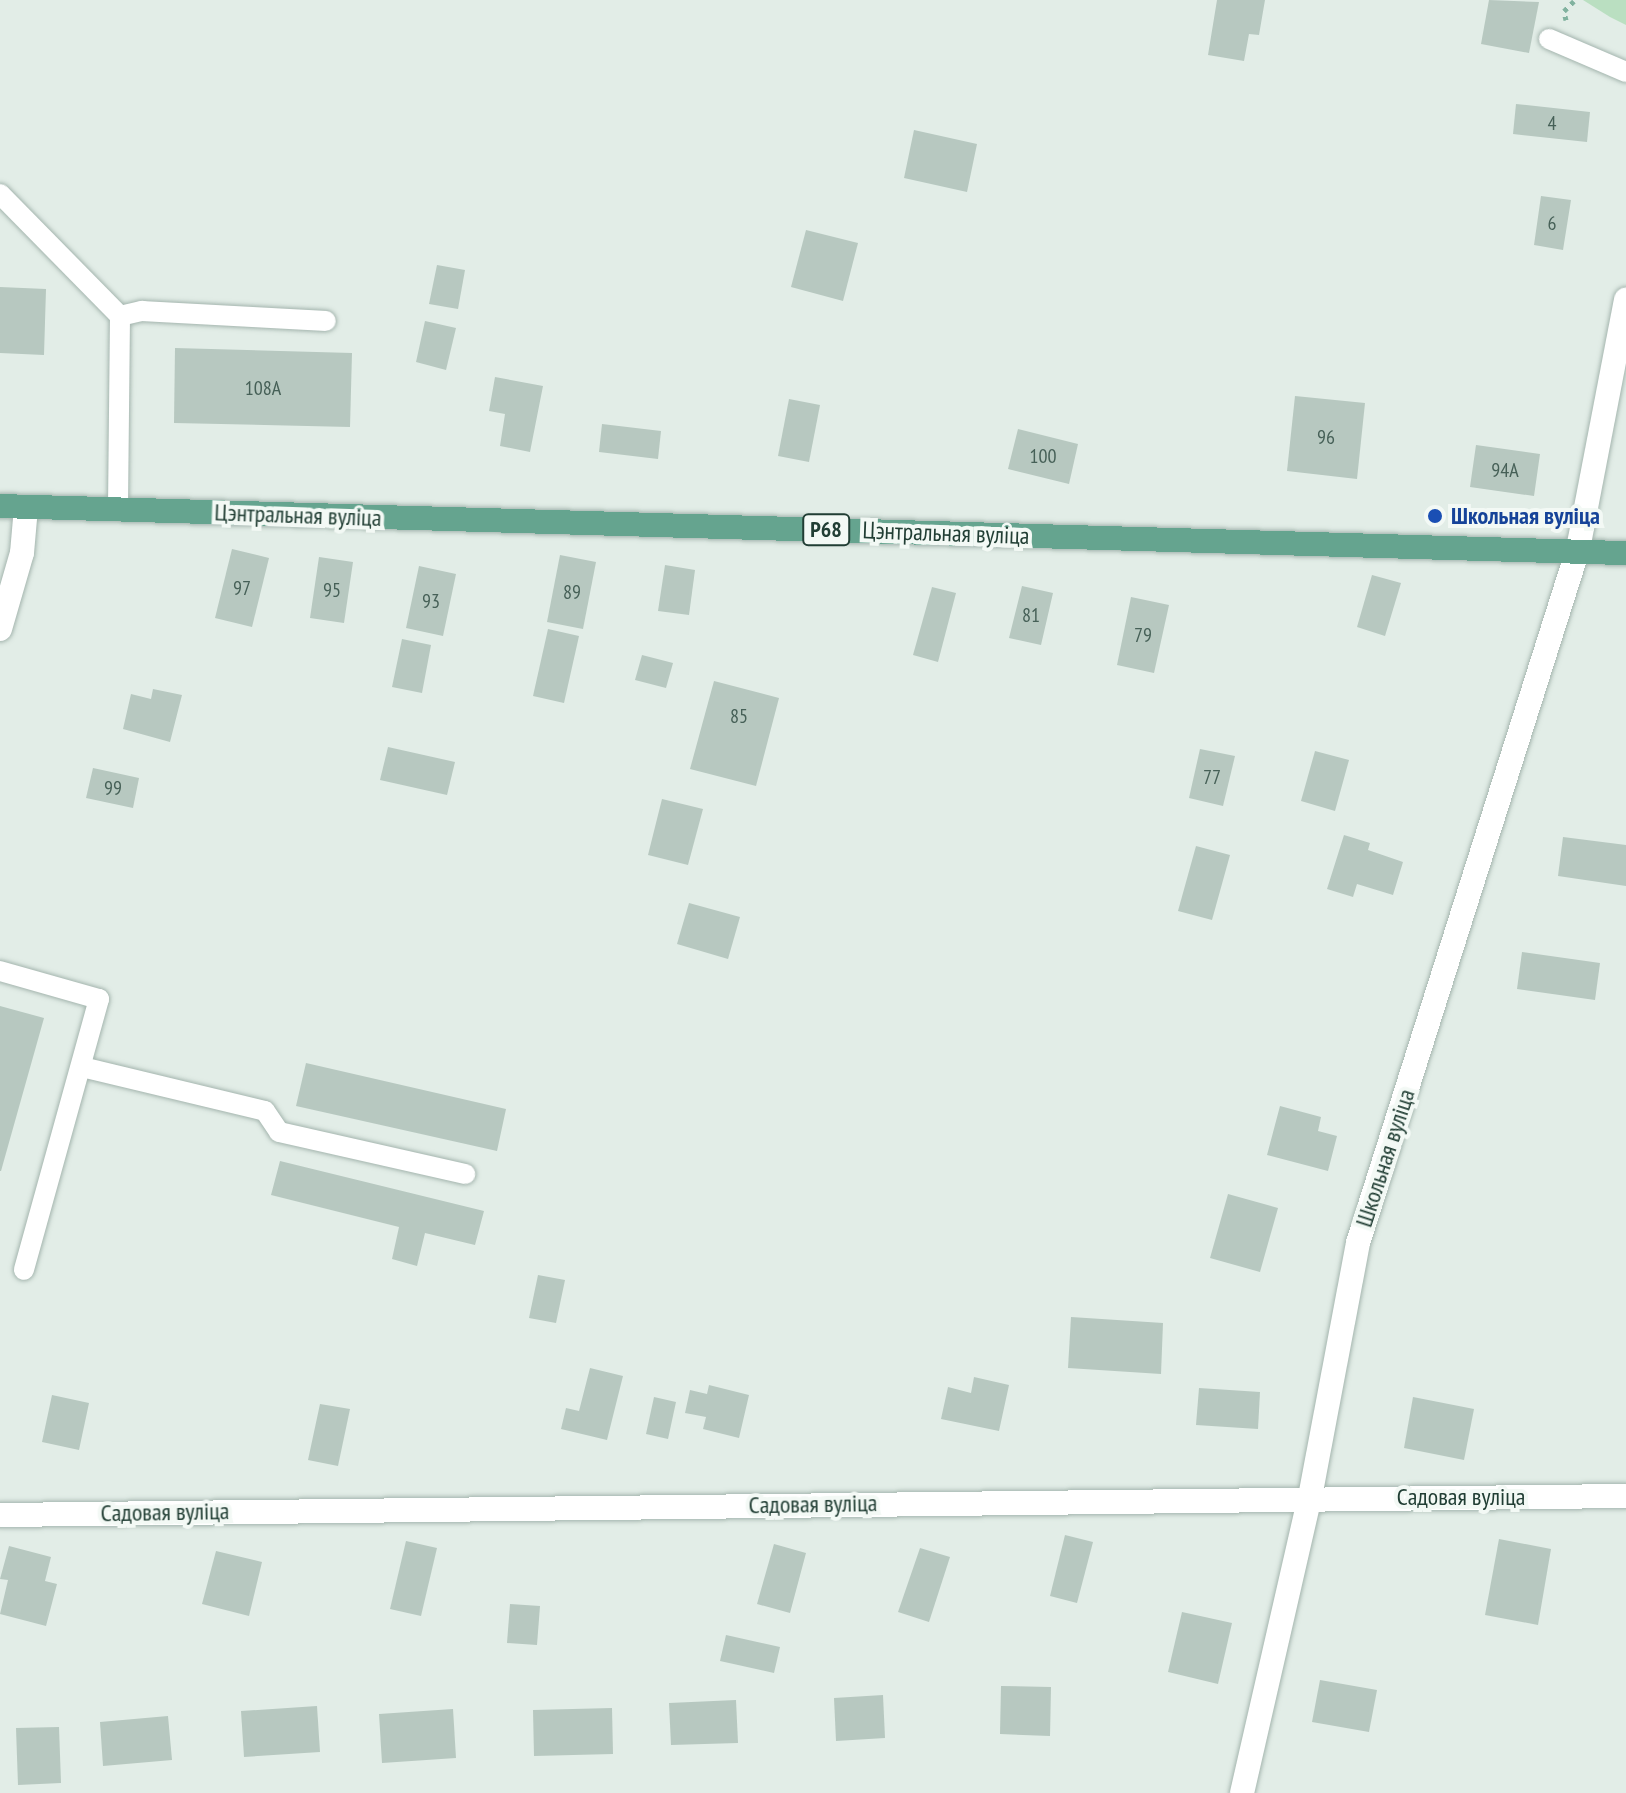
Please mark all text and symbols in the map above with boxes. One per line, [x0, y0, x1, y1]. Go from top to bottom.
house number: 4 [1548, 111, 1556, 135]
house number: 6 [1548, 211, 1556, 235]
house number: 108А [245, 376, 281, 400]
house number: 96 [1317, 425, 1335, 449]
house number: 100 [1030, 444, 1056, 468]
house number: 94А [1491, 458, 1519, 482]
street label: Цэнтральная вуліца [214, 498, 382, 532]
place label: Школьная вуліца [1451, 502, 1600, 530]
marker: Школьная вуліца [1426, 507, 1444, 525]
road number: Р68 [802, 512, 850, 548]
street label: Цэнтральная вуліца [862, 516, 1030, 550]
house number: 97 [233, 576, 251, 600]
house number: 95 [323, 578, 341, 602]
house number: 89 [563, 580, 581, 604]
house number: 93 [422, 589, 440, 613]
house number: 81 [1022, 603, 1040, 627]
house number: 79 [1134, 623, 1152, 647]
house number: 85 [730, 704, 748, 728]
house number: 77 [1203, 765, 1221, 789]
house number: 99 [104, 776, 122, 800]
street label: Школьная вуліца [1349, 1086, 1421, 1230]
street label: Садовая вуліца [1397, 1483, 1525, 1511]
street label: Садовая вуліца [748, 1488, 878, 1520]
street label: Садовая вуліца [100, 1496, 230, 1528]

